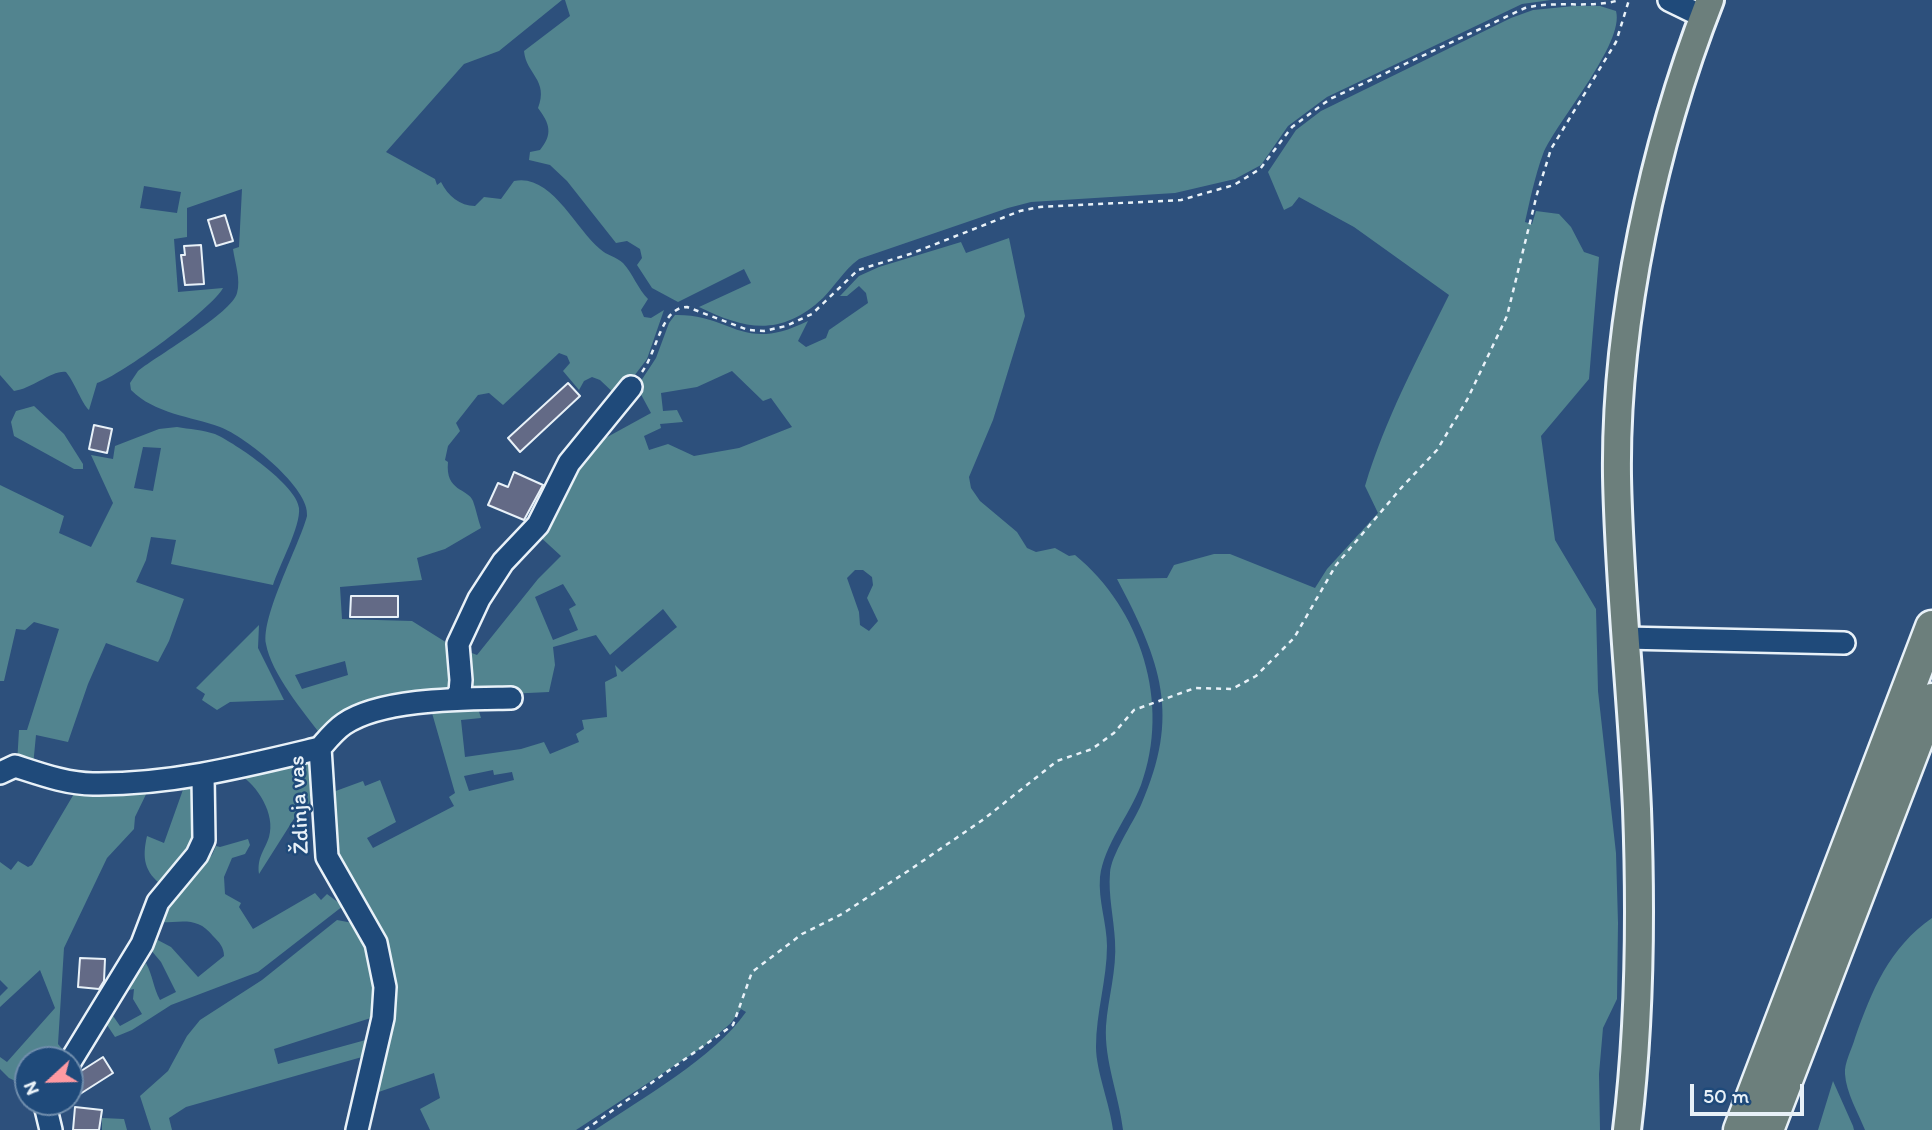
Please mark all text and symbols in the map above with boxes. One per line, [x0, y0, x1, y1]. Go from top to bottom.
street label: Ždinja vas [284, 755, 316, 855]
north arrow [14, 1046, 84, 1116]
scale bar [1694, 1070, 1808, 1114]
text: N [18, 1078, 44, 1099]
text: 50 m [1703, 1083, 1749, 1108]

